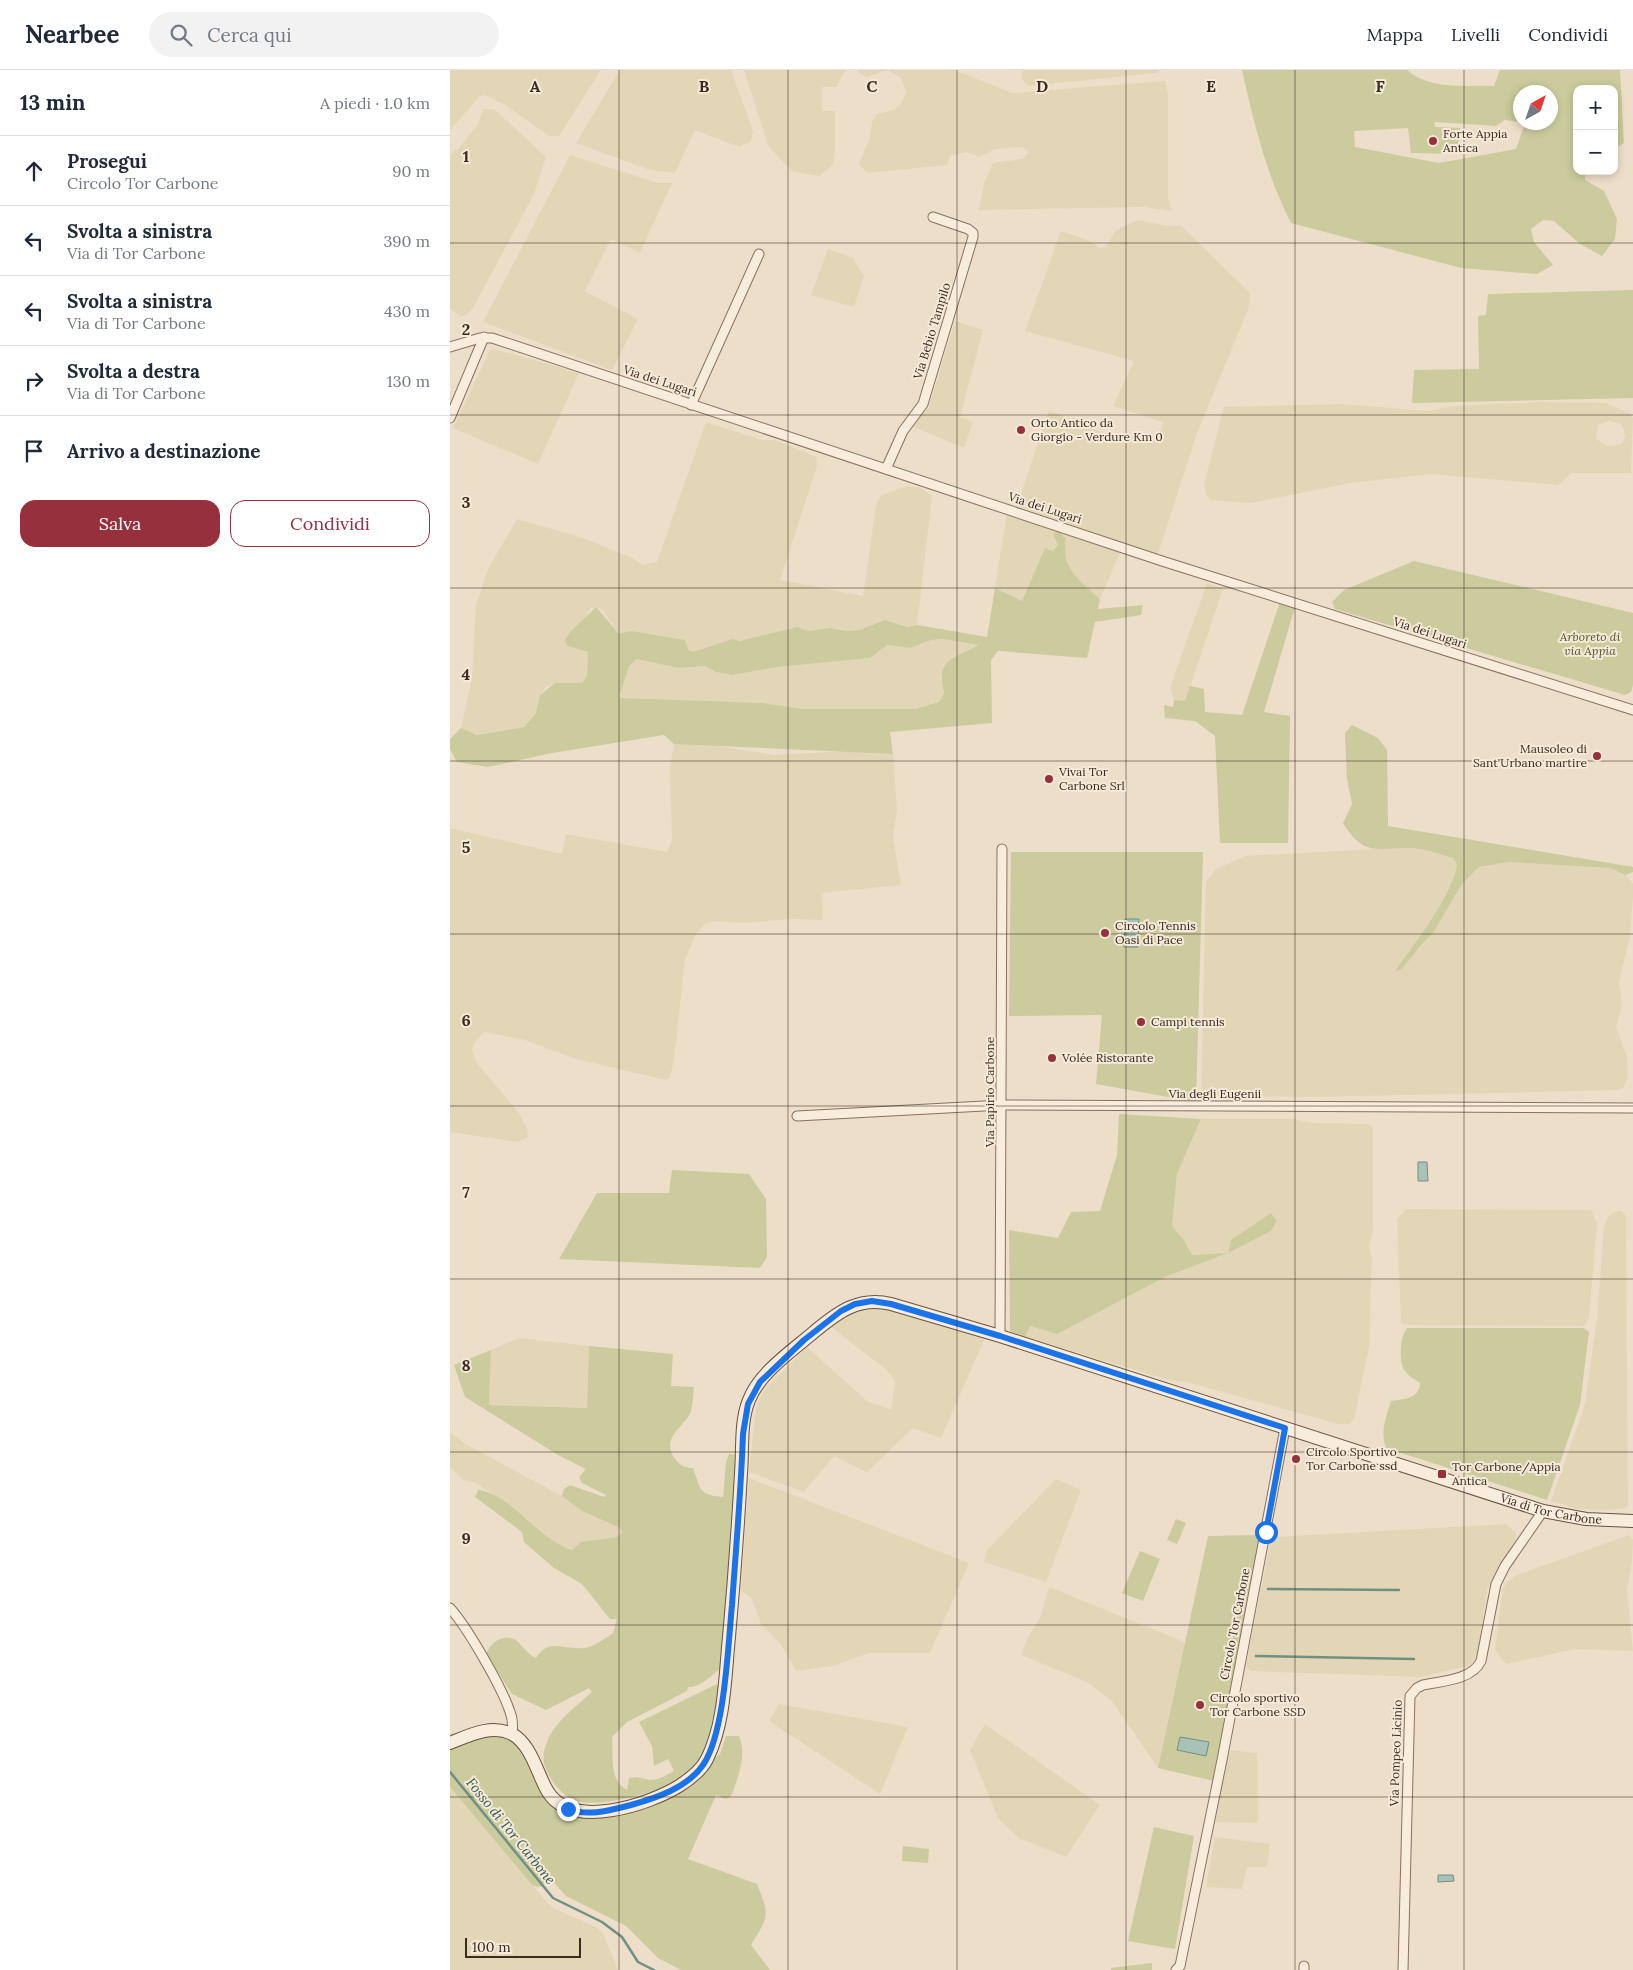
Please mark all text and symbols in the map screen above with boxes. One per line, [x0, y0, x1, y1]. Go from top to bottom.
search box [149, 12, 499, 57]
text: Nearbee [25, 19, 119, 50]
icon: search [167, 21, 195, 49]
text: Cerca qui [207, 23, 291, 47]
text: Mappa [1366, 23, 1423, 46]
text: Livelli [1451, 23, 1500, 46]
text: Condividi [1528, 23, 1608, 46]
text: A [530, 76, 541, 96]
text: B [699, 76, 710, 96]
text: C [866, 76, 878, 96]
text: D [1036, 76, 1048, 96]
text: E [1206, 76, 1216, 96]
text: F [1375, 76, 1385, 96]
north arrow [1513, 85, 1558, 130]
map controls [1573, 85, 1618, 175]
button: + [1573, 85, 1618, 130]
text: 13 min [20, 89, 85, 116]
text: A piedi · 1.0 km [320, 93, 430, 113]
place label: Forte Appia Antica [1442, 126, 1507, 155]
button: − [1573, 130, 1618, 175]
marker: Forte Appia Antica [1427, 135, 1439, 147]
text: 1 [463, 146, 469, 166]
text: Prosegui [67, 149, 147, 173]
icon: ahead [20, 157, 48, 185]
text: 90 m [392, 161, 430, 181]
text: Circolo Tor Carbone [67, 173, 219, 193]
text: Svolta a sinistra [67, 219, 212, 243]
icon: left [20, 227, 48, 255]
text: 390 m [383, 231, 430, 251]
text: Via di Tor Carbone [67, 243, 206, 263]
street label: Via Bebio Tampilo [909, 281, 953, 382]
text: Svolta a sinistra [67, 289, 212, 313]
icon: left [20, 297, 48, 325]
text: 430 m [384, 301, 430, 321]
text: Via di Tor Carbone [67, 313, 206, 333]
text: 2 [462, 319, 470, 339]
text: Svolta a destra [67, 359, 200, 383]
street label: Via dei Lugari [621, 361, 699, 399]
icon: right [20, 367, 48, 395]
text: 130 m [387, 371, 430, 391]
text: Via di Tor Carbone [67, 383, 206, 403]
place label: Orto Antico da Giorgio - Verdure Km 0 [1031, 415, 1163, 444]
marker: Orto Antico da Giorgio - Verdure Km 0 [1015, 424, 1027, 436]
icon: arrive [20, 437, 48, 465]
text: Arrivo a destinazione [67, 439, 261, 463]
street label: Via dei Lugari [1006, 488, 1084, 526]
text: 3 [462, 492, 471, 512]
button: Salva [20, 500, 220, 547]
button: Condividi [230, 500, 430, 547]
street label: Via dei Lugari [1391, 613, 1469, 651]
park label: Arboreto di via Appia [1559, 629, 1620, 658]
text: 4 [462, 664, 471, 684]
place label: Mausoleo di Sant'Urbano martire [1473, 741, 1587, 770]
marker: Mausoleo di Sant'Urbano martire [1591, 750, 1603, 762]
place label: Vivai Tor Carbone Srl [1058, 764, 1125, 793]
marker: Vivai Tor Carbone Srl [1043, 773, 1055, 785]
text: 5 [462, 837, 471, 857]
place label: Circolo Tennis Oasi di Pace [1115, 918, 1196, 947]
marker: Circolo Tennis Oasi di Pace [1099, 927, 1111, 939]
text: 6 [461, 1010, 471, 1030]
place label: Campi tennis [1151, 1014, 1225, 1029]
marker: Campi tennis [1135, 1016, 1147, 1028]
street label: Via Papirio Carbone [982, 1036, 997, 1148]
place label: Volée Ristorante [1061, 1050, 1154, 1065]
marker: Volée Ristorante [1046, 1052, 1058, 1064]
street label: Via degli Eugenii [1168, 1086, 1261, 1101]
text: 7 [462, 1182, 470, 1202]
text: 8 [461, 1355, 471, 1375]
place label: Circolo Sportivo Tor Carbone ssd [1306, 1444, 1397, 1473]
marker: Circolo Sportivo Tor Carbone ssd [1290, 1453, 1302, 1465]
place label: Tor Carbone/Appia Antica [1451, 1459, 1561, 1488]
marker: Tor Carbone/Appia Antica [1436, 1468, 1448, 1480]
street label: Via di Tor Carbone [1498, 1489, 1603, 1527]
route start [1255, 1521, 1278, 1544]
text: 9 [461, 1528, 471, 1548]
street label: Circolo Tor Carbone [1216, 1566, 1253, 1681]
place label: Circolo sportivo Tor Carbone SSD [1210, 1690, 1306, 1719]
marker: Circolo sportivo Tor Carbone SSD [1194, 1699, 1206, 1711]
street label: Via Pompeo Licinio [1386, 1699, 1405, 1808]
water label: Fosso di Tor Carbone [462, 1774, 560, 1888]
route end [557, 1798, 580, 1821]
scale bar [465, 1935, 581, 1958]
text: 100 m [472, 1938, 511, 1956]

